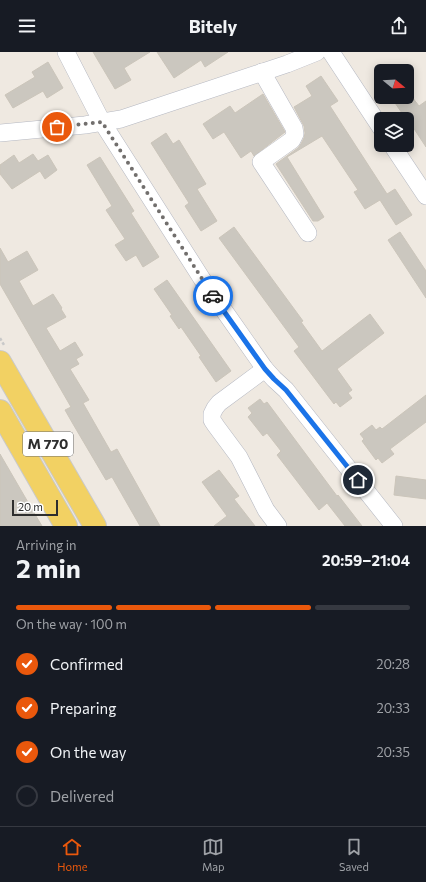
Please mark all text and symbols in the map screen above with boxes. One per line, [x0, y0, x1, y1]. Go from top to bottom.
icon: menu [16, 15, 38, 37]
text: Bitely [189, 15, 237, 37]
icon: share [388, 15, 410, 37]
north arrow [374, 64, 414, 104]
map controls [374, 64, 414, 152]
pin [40, 110, 74, 144]
button: layers [374, 112, 414, 152]
icon: bag [46, 116, 68, 138]
courier [193, 276, 233, 316]
icon: car [202, 285, 224, 307]
road number: M 770 [23, 432, 73, 456]
pin [341, 463, 375, 497]
icon: home [347, 469, 369, 491]
scale bar [12, 498, 58, 517]
text: 20 m [18, 500, 43, 513]
text: Arriving in [16, 537, 76, 553]
text: 20:59–21:04 [322, 551, 410, 569]
text: 2 min [16, 552, 81, 583]
text: On the way · 100 m [16, 616, 127, 632]
icon: check [16, 653, 38, 675]
text: Confirmed [50, 655, 123, 673]
text: 20:28 [376, 656, 410, 672]
icon: check [16, 697, 38, 719]
text: Preparing [50, 699, 116, 717]
text: 20:33 [376, 700, 410, 716]
icon: check [16, 741, 38, 763]
text: On the way [50, 743, 127, 761]
text: 20:35 [376, 744, 410, 760]
text: Delivered [50, 787, 114, 805]
tab: Home [57, 836, 87, 873]
tab: Map [202, 836, 225, 873]
tab: Saved [339, 836, 369, 873]

